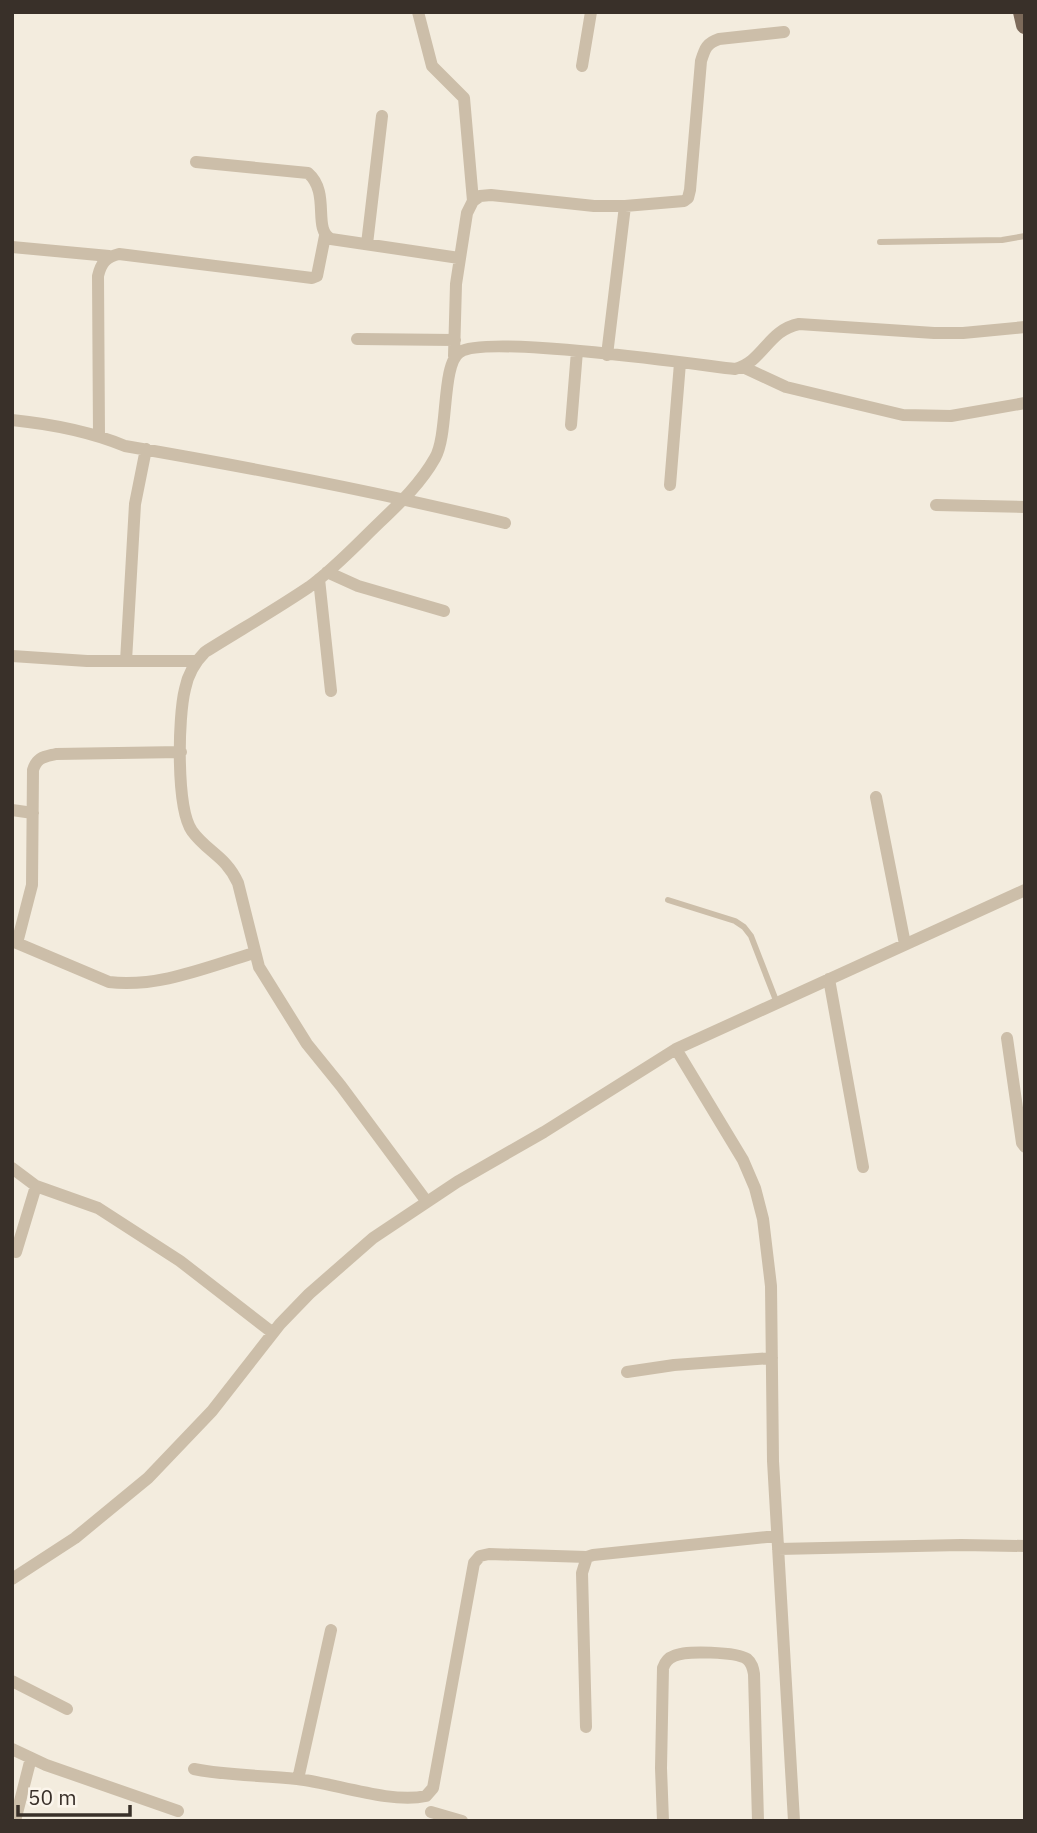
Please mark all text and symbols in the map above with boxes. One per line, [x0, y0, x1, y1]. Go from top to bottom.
scale bar [18, 1773, 130, 1817]
text: 50 m [28, 1783, 77, 1811]

